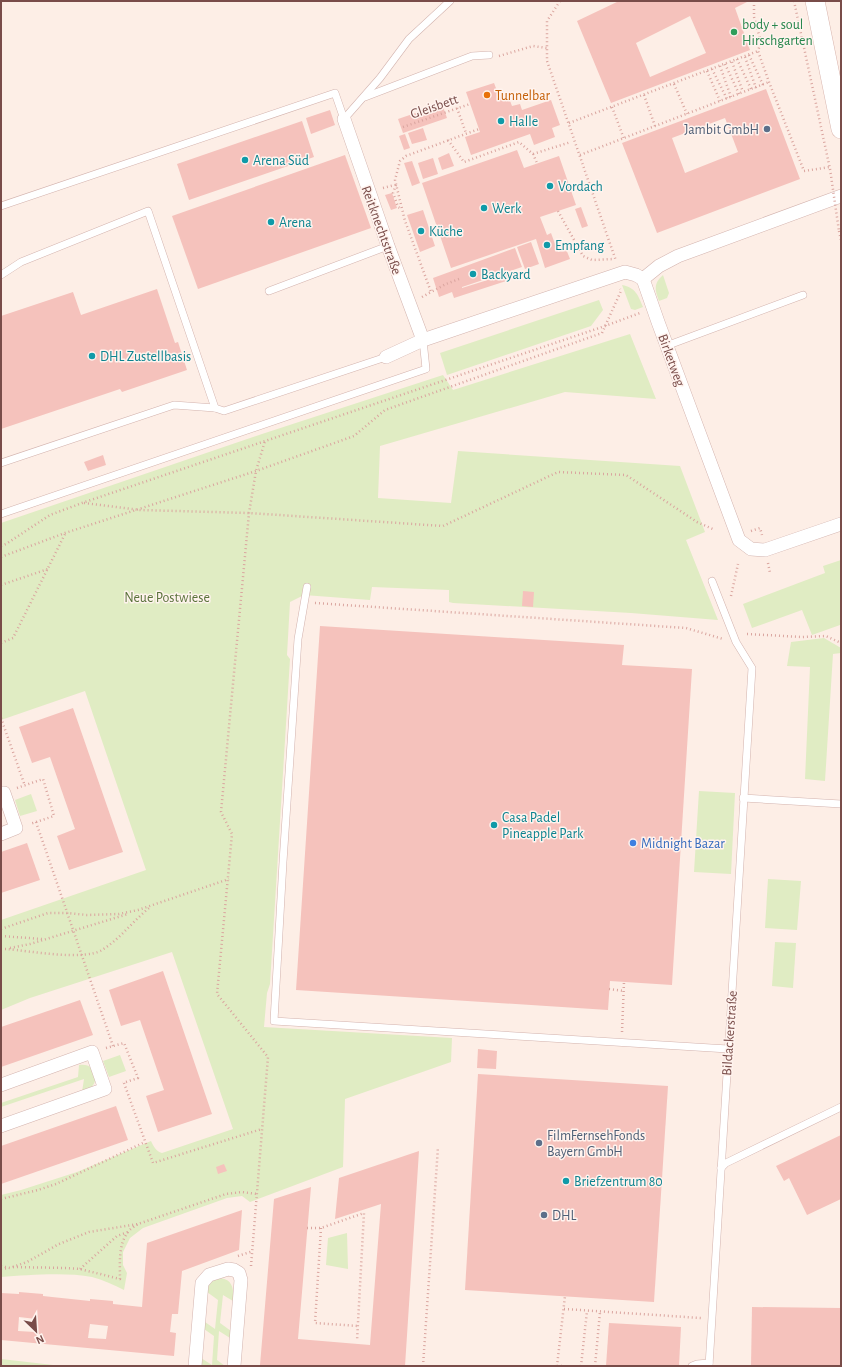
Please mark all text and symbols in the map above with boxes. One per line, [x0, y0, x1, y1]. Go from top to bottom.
place label: body + soul Hirschgarten [742, 18, 813, 48]
marker: body + soul Hirschgarten [729, 27, 739, 37]
place label: Tunnelbar [495, 89, 551, 103]
marker: Tunnelbar [482, 90, 492, 100]
street label: Gleisbett [409, 92, 460, 122]
place label: Halle [509, 115, 538, 129]
marker: Halle [496, 116, 506, 126]
place label: Jambit GmbH [684, 123, 759, 137]
marker: Jambit GmbH [762, 124, 772, 134]
place label: Arena Süd [253, 154, 309, 168]
marker: Arena Süd [240, 155, 250, 165]
place label: Vordach [558, 180, 603, 194]
marker: Vordach [545, 181, 555, 191]
street label: Reitknechtstraße [358, 184, 404, 277]
place label: Werk [492, 202, 522, 216]
marker: Werk [479, 203, 489, 213]
place label: Arena [279, 216, 312, 230]
marker: Arena [266, 217, 276, 227]
place label: Küche [429, 225, 463, 239]
marker: Küche [416, 226, 426, 236]
place label: Empfang [555, 239, 604, 253]
marker: Empfang [542, 240, 552, 250]
place label: Backyard [481, 268, 531, 282]
marker: Backyard [468, 269, 478, 279]
street label: Birketweg [655, 332, 687, 389]
place label: DHL Zustellbasis [100, 350, 191, 364]
marker: DHL Zustellbasis [87, 351, 97, 361]
park label: Neue Postwiese [124, 591, 210, 605]
place label: Casa Padel Pineapple Park [502, 811, 584, 841]
marker: Casa Padel Pineapple Park [489, 820, 499, 830]
place label: Midnight Bazar [641, 837, 725, 851]
marker: Midnight Bazar [628, 838, 638, 848]
street label: Bildackerstraße [720, 990, 740, 1076]
place label: FilmFernsehFonds Bayern GmbH [547, 1129, 645, 1159]
marker: FilmFernsehFonds Bayern GmbH [534, 1138, 544, 1148]
place label: Briefzentrum 80 [574, 1175, 663, 1189]
marker: Briefzentrum 80 [561, 1176, 571, 1186]
place label: DHL [552, 1209, 577, 1223]
marker: DHL [539, 1210, 549, 1220]
north arrow [16, 1311, 56, 1351]
text: N [34, 1333, 46, 1346]

